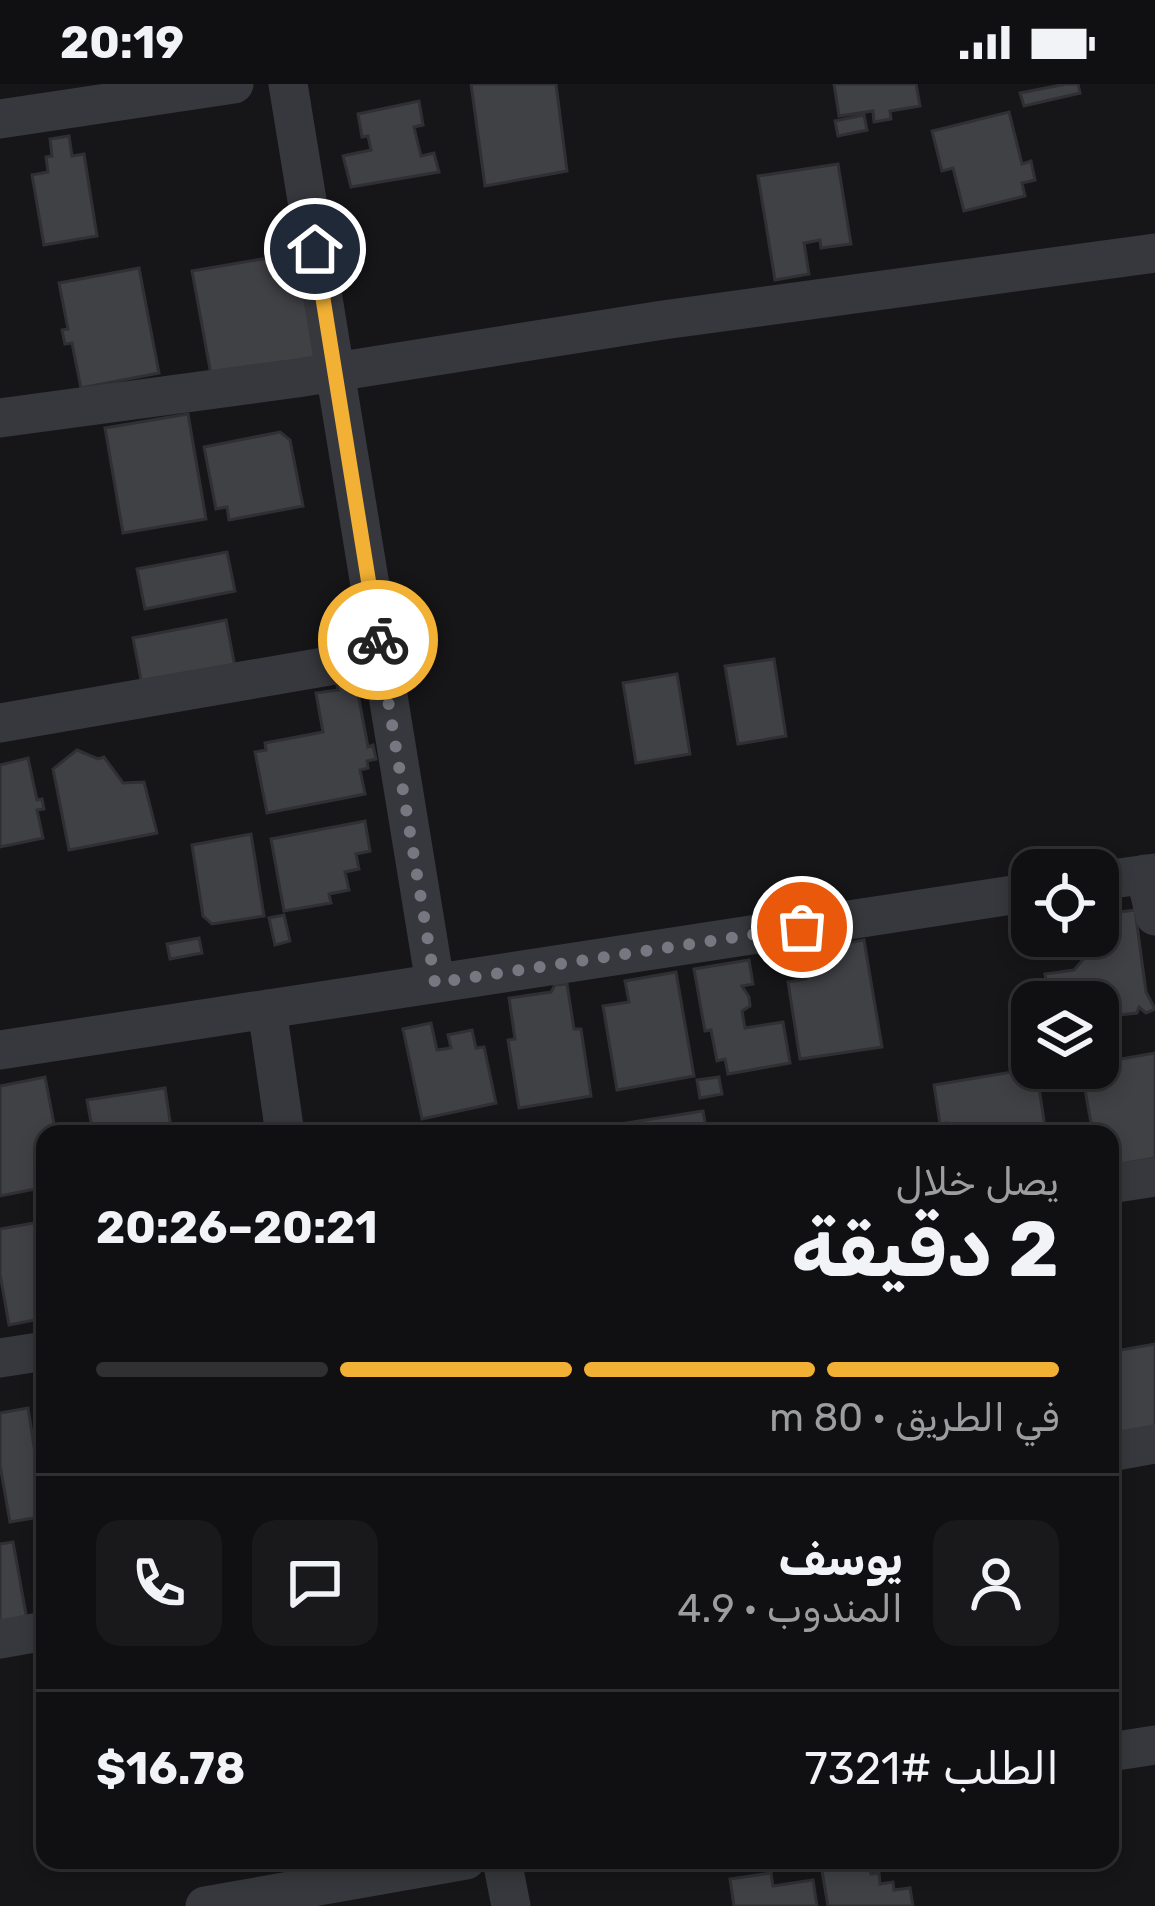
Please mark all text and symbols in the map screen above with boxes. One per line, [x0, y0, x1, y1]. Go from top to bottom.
text: 20:19 [60, 16, 184, 69]
pin [264, 198, 366, 300]
icon: home [282, 216, 348, 282]
courier [318, 580, 438, 700]
icon: bike [345, 607, 411, 673]
map controls [1011, 849, 1119, 1089]
button: locate [1011, 849, 1119, 957]
pin [751, 876, 853, 978]
icon: bag [769, 894, 835, 960]
button: layers [1011, 981, 1119, 1089]
text: يصل خلال [896, 1159, 1059, 1205]
text: 20:21–20:26 [96, 1201, 378, 1254]
text: 2 دقيقة [791, 1203, 1059, 1296]
text: في الطريق · 80 m [769, 1395, 1059, 1441]
button: phone [96, 1520, 222, 1646]
button: chat [252, 1520, 378, 1646]
button: person [933, 1520, 1059, 1646]
text: يوسف [778, 1533, 903, 1586]
text: المندوب · 4.9 [677, 1586, 903, 1632]
text: $16.78 [96, 1742, 245, 1795]
text: الطلب #7321 [805, 1742, 1059, 1795]

